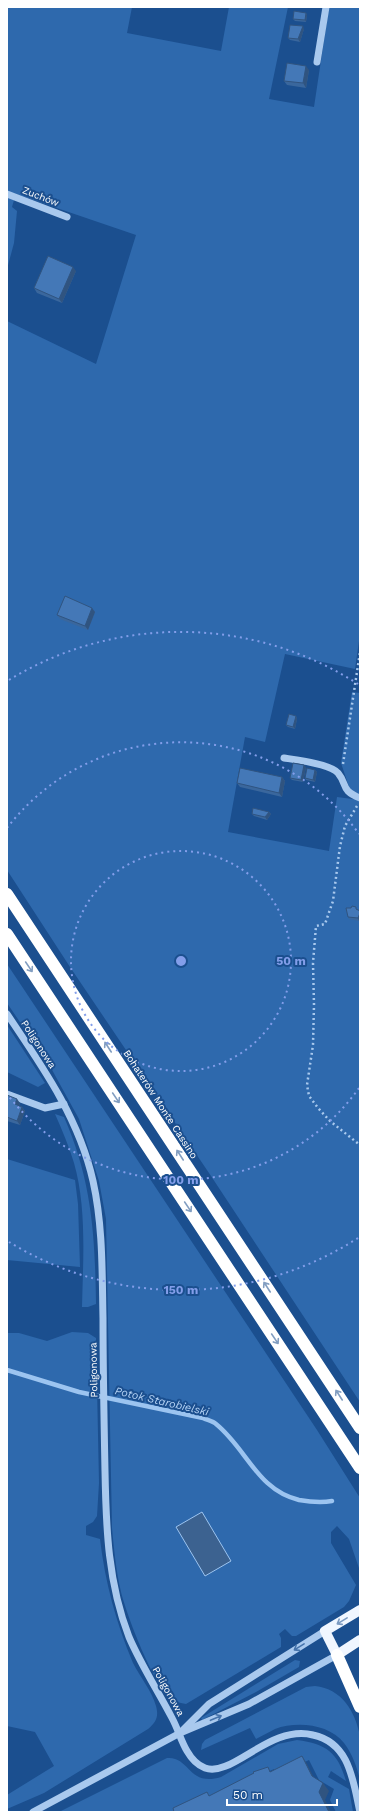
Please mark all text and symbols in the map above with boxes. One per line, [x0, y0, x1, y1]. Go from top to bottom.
street label: Zuchów [21, 184, 61, 209]
centre of rings [174, 954, 188, 968]
text: 50 m [276, 954, 306, 968]
one-way arrow [25, 961, 33, 973]
street label: Poligonowa [19, 1018, 58, 1071]
one-way arrow [104, 1042, 112, 1053]
street label: Bohaterów Monte Cassino [121, 1048, 200, 1161]
one-way arrow [112, 1093, 120, 1104]
one-way arrow [176, 1150, 184, 1161]
text: 100 m [163, 1173, 199, 1187]
one-way arrow [184, 1201, 192, 1212]
one-way arrow [263, 1282, 271, 1293]
text: 150 m [164, 1283, 198, 1297]
one-way arrow [271, 1333, 279, 1344]
street label: Poligonowa [88, 1342, 99, 1398]
water label: Potok Starobielski [114, 1384, 211, 1419]
one-way arrow [335, 1390, 343, 1401]
one-way arrow [336, 1617, 348, 1625]
one-way arrow [294, 1643, 305, 1651]
street label: Poligonowa [150, 1665, 187, 1718]
one-way arrow [210, 1714, 222, 1722]
scale bar [227, 1781, 337, 1807]
text: 50 m [233, 1788, 263, 1802]

